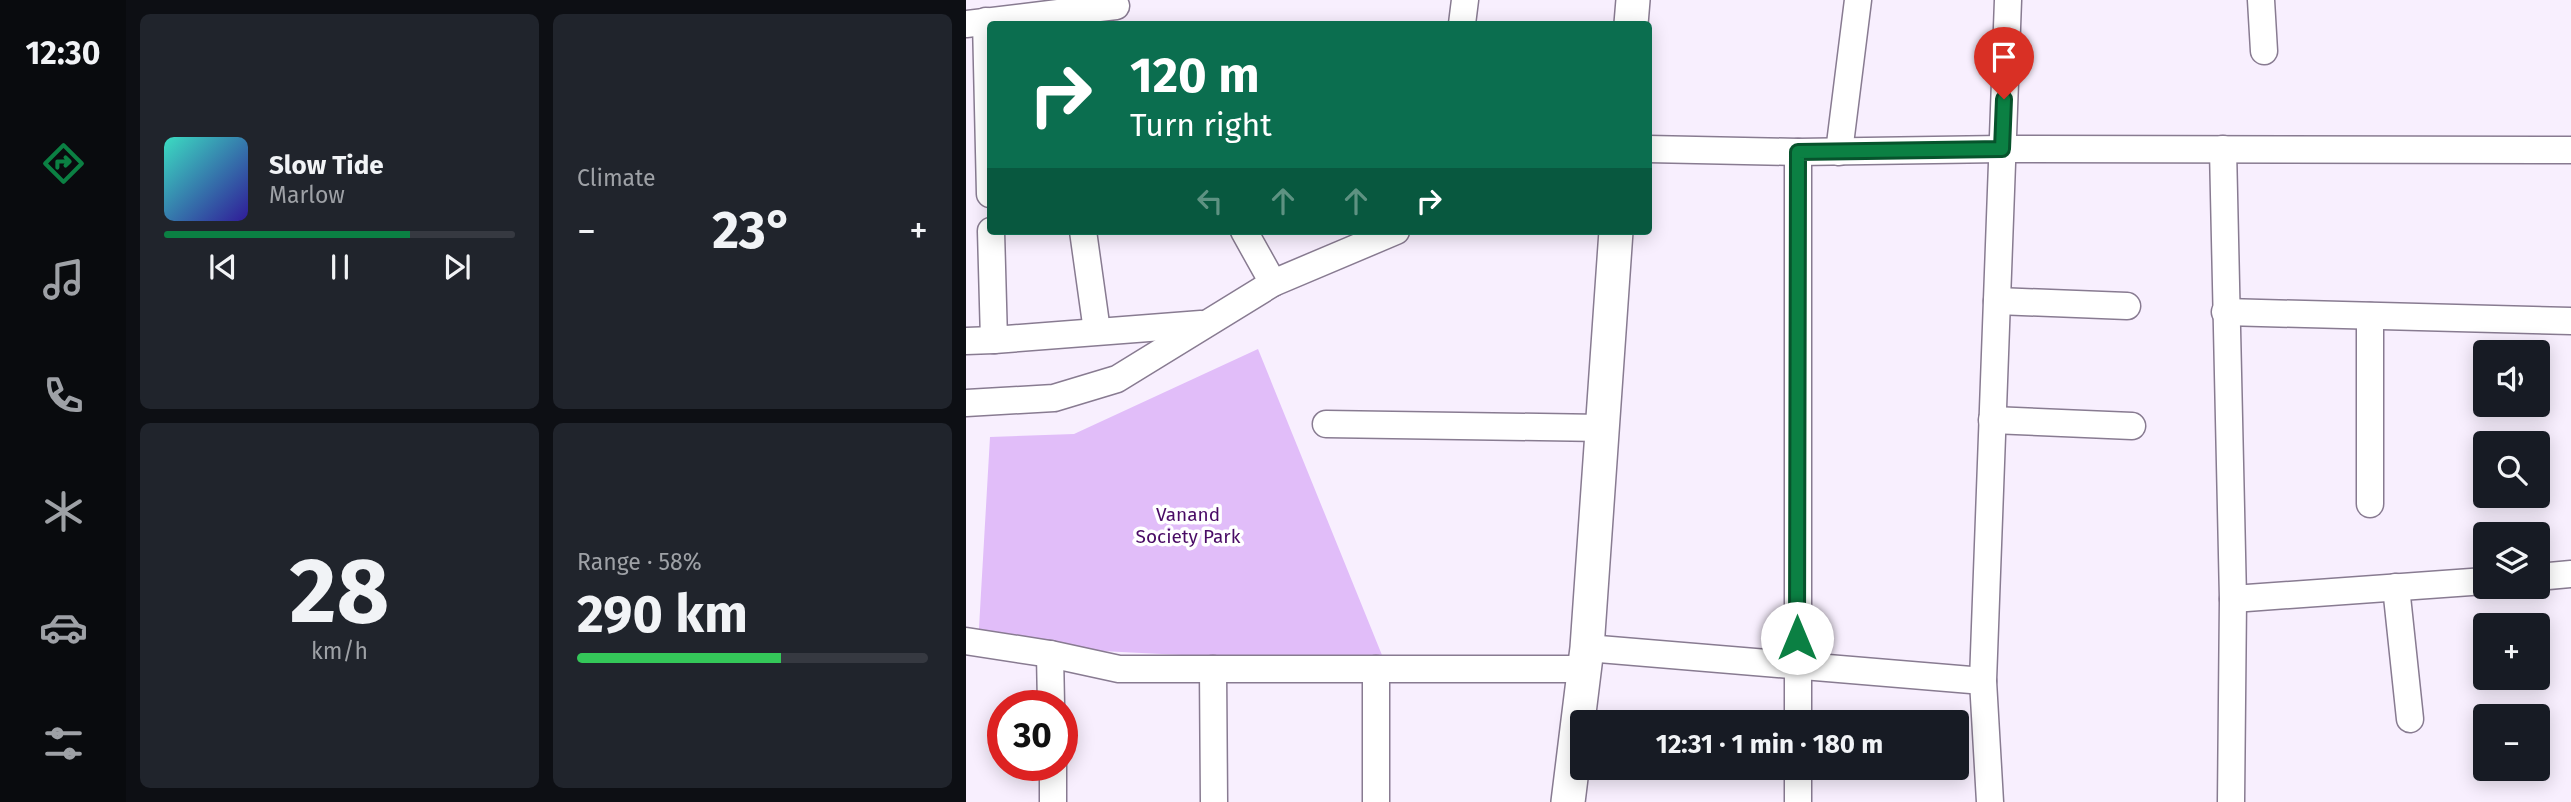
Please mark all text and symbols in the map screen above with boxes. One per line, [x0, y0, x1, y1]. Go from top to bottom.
pin [1974, 27, 2034, 99]
text: 12:30 [26, 34, 100, 72]
icon: arrive [1985, 38, 2023, 76]
text: 120 m [1130, 46, 1260, 105]
icon: right [1015, 49, 1106, 140]
text: Turn right [1130, 106, 1272, 144]
icon: directions [39, 139, 88, 188]
text: Slow Tide [269, 150, 384, 181]
text: Climate [577, 164, 656, 192]
text: Marlow [269, 181, 345, 209]
icon: left [1191, 182, 1229, 220]
icon: ahead [1264, 182, 1302, 220]
icon: ahead [1337, 182, 1375, 220]
icon: right [1410, 182, 1448, 220]
text: 23° [712, 199, 793, 262]
text: − [577, 208, 596, 254]
text: + [909, 208, 928, 254]
icon: previous [204, 248, 242, 286]
icon: pause [321, 248, 359, 286]
icon: next [438, 248, 476, 286]
icon: music [39, 255, 88, 304]
map controls [2473, 340, 2550, 781]
button: sound [2473, 340, 2550, 417]
icon: phone [39, 371, 88, 420]
button: search [2473, 431, 2550, 508]
icon: climate [39, 487, 88, 536]
park label: Vanand Society Park [1136, 503, 1241, 548]
button: layers [2473, 522, 2550, 599]
text: 28 [290, 537, 389, 646]
text: Range · 58% [577, 548, 702, 576]
text: 290 km [577, 583, 748, 646]
position arrow [1760, 601, 1834, 675]
icon: car [39, 603, 88, 652]
button: + [2473, 613, 2550, 690]
text: km/h [311, 637, 368, 665]
speed limit sign: 30 [987, 690, 1078, 781]
button: − [2473, 704, 2550, 781]
icon: filters [39, 719, 88, 768]
text: 12:31 · 1 min · 180 m [1656, 729, 1883, 760]

